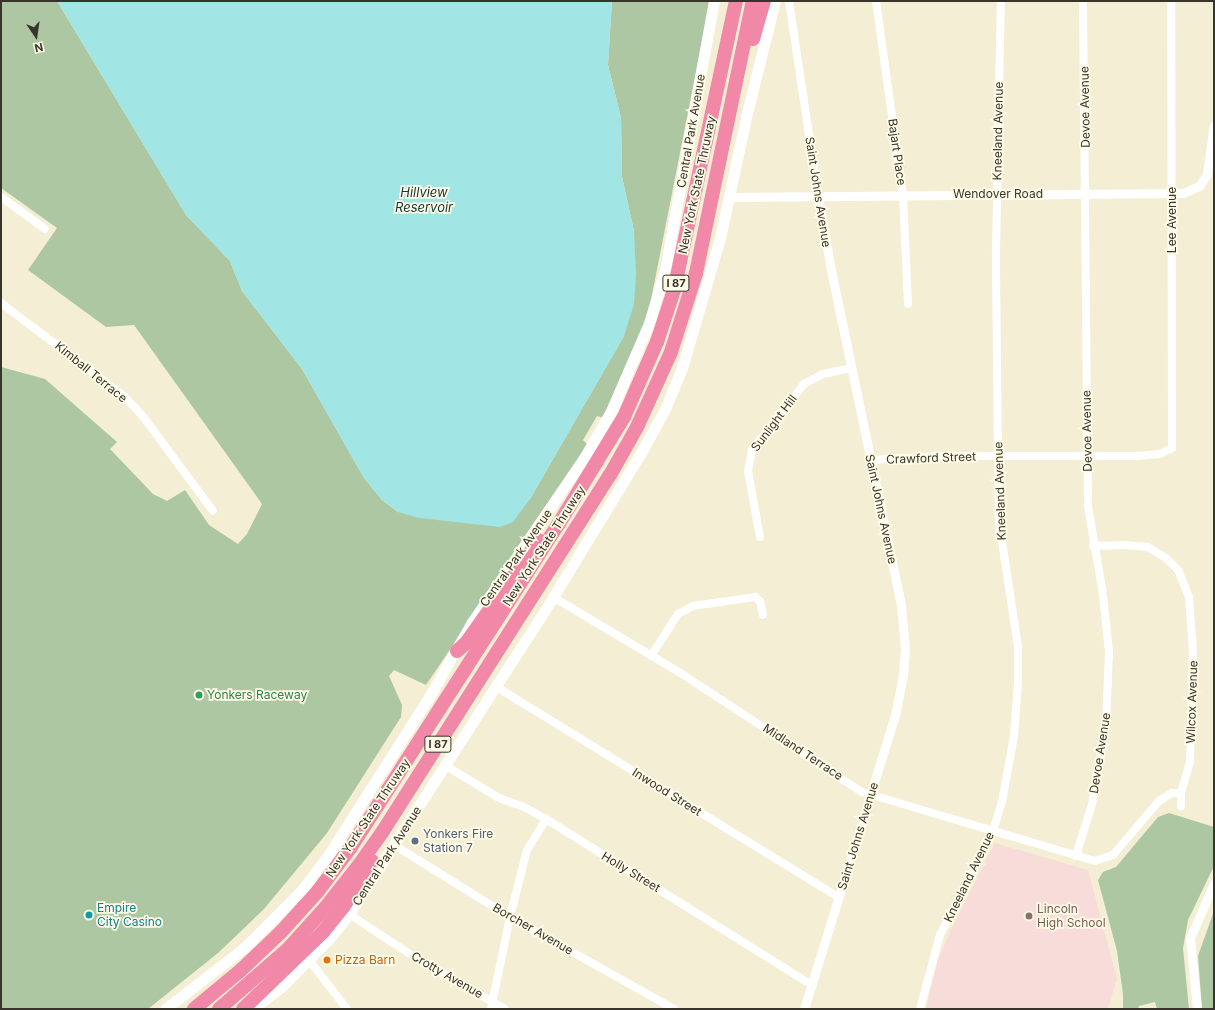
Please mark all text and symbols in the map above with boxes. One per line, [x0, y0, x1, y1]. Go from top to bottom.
north arrow [16, 16, 56, 56]
text: N [33, 40, 44, 55]
street label: Devoe Avenue [1077, 66, 1093, 148]
street label: Central Park Avenue [674, 73, 708, 189]
street label: Kneeland Avenue [990, 82, 1006, 180]
street label: New York State Thruway [675, 115, 719, 255]
street label: Bajart Place [885, 118, 909, 186]
street label: Saint Johns Avenue [802, 136, 834, 248]
water label: Hillview Reservoir [395, 185, 453, 216]
street label: Wendover Road [953, 187, 1043, 201]
street label: Lee Avenue [1165, 187, 1179, 253]
road number: I 87 [662, 274, 690, 292]
street label: Kimball Terrace [52, 339, 130, 405]
street label: Devoe Avenue [1079, 390, 1095, 472]
street label: Sunlight Hill [748, 392, 800, 454]
street label: Kneeland Avenue [991, 441, 1009, 541]
street label: Crawford Street [886, 449, 976, 467]
street label: Saint Johns Avenue [862, 453, 900, 565]
street label: New York State Thruway [500, 483, 588, 609]
street label: Central Park Avenue [477, 507, 555, 609]
street label: Wilcox Avenue [1183, 660, 1201, 744]
place label: Yonkers Raceway [207, 688, 307, 702]
marker: Yonkers Raceway [194, 690, 204, 700]
street label: Devoe Avenue [1087, 712, 1113, 794]
street label: Midland Terrace [760, 721, 846, 783]
road number: I 87 [424, 735, 452, 753]
street label: New York State Thruway [323, 756, 413, 880]
street label: Inwood Street [630, 765, 704, 819]
street label: Saint Johns Avenue [835, 780, 881, 892]
street label: Central Park Avenue [349, 804, 425, 908]
place label: Yonkers Fire Station 7 [423, 827, 493, 855]
street label: Kneeland Avenue [941, 829, 997, 925]
marker: Yonkers Fire Station 7 [410, 836, 420, 846]
street label: Holly Street [599, 849, 663, 895]
street label: Borcher Avenue [490, 900, 576, 958]
place label: Empire City Casino [97, 901, 162, 929]
place label: Lincoln High School [1037, 902, 1106, 930]
marker: Empire City Casino [84, 910, 94, 920]
marker: Lincoln High School [1024, 911, 1034, 921]
street label: Crotty Avenue [409, 949, 485, 1001]
place label: Pizza Barn [335, 953, 395, 967]
marker: Pizza Barn [322, 955, 332, 965]

